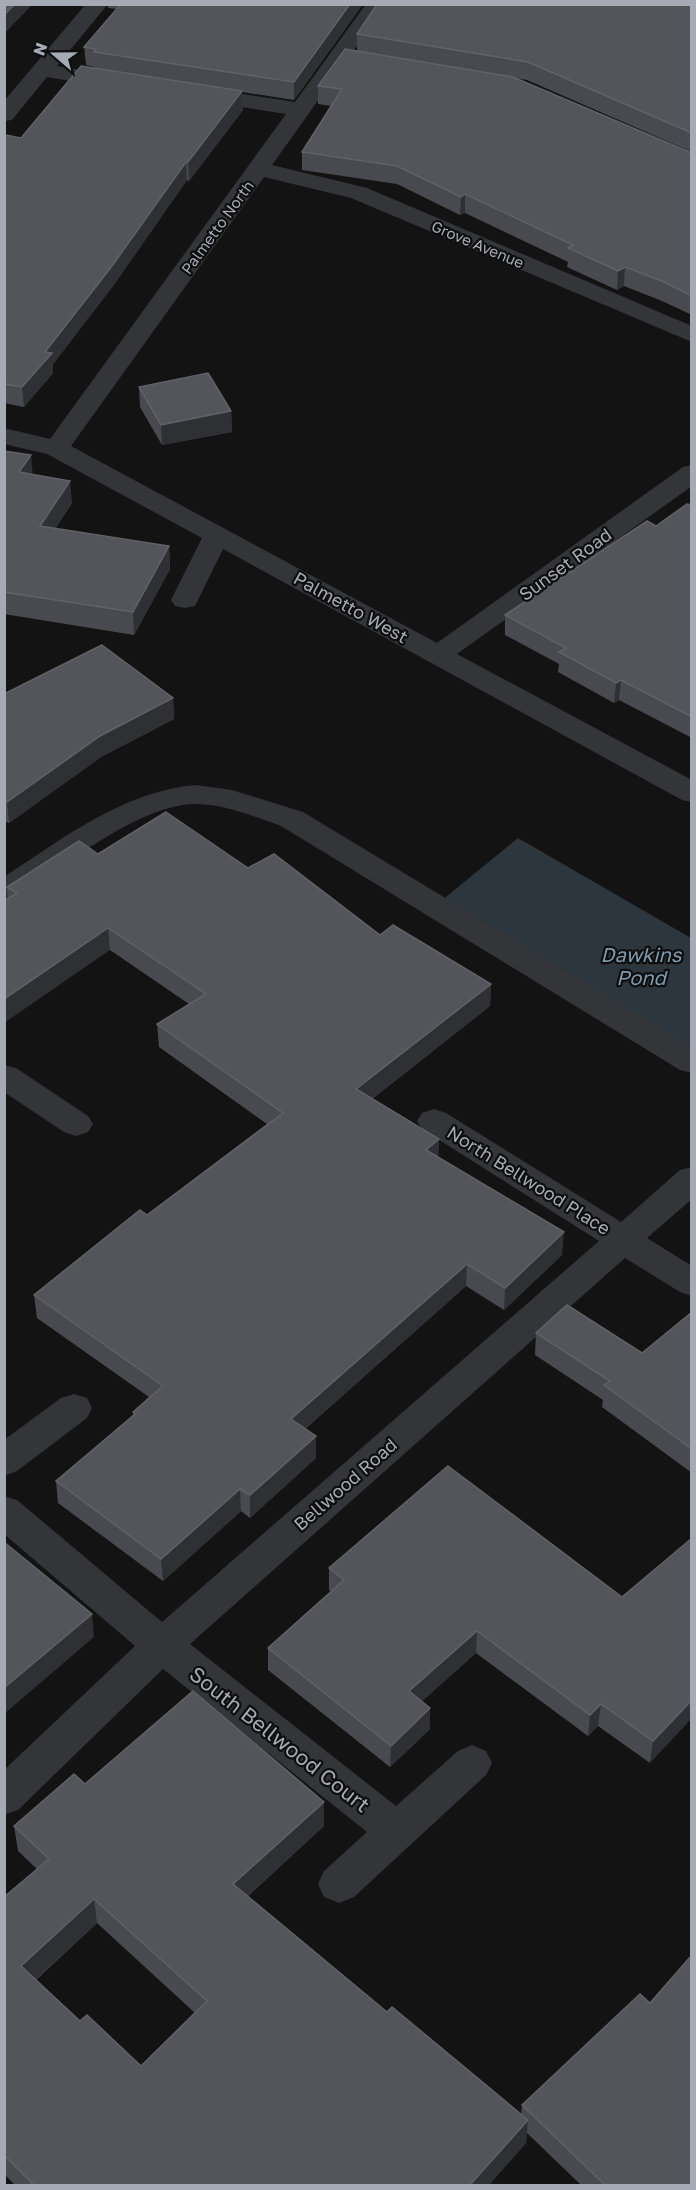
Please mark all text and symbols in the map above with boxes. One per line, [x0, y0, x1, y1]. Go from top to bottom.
north arrow [24, 24, 84, 84]
text: N [28, 40, 51, 58]
street label: Palmetto North [177, 177, 257, 277]
street label: Grove Avenue [429, 216, 527, 272]
street label: Sunset Road [514, 523, 616, 605]
street label: Palmetto West [290, 567, 412, 647]
water label: Dawkins Pond [601, 942, 683, 989]
street label: North Bellwood Place [443, 1121, 615, 1239]
street label: Bellwood Road [289, 1433, 401, 1535]
street label: South Bellwood Court [185, 1661, 375, 1817]

